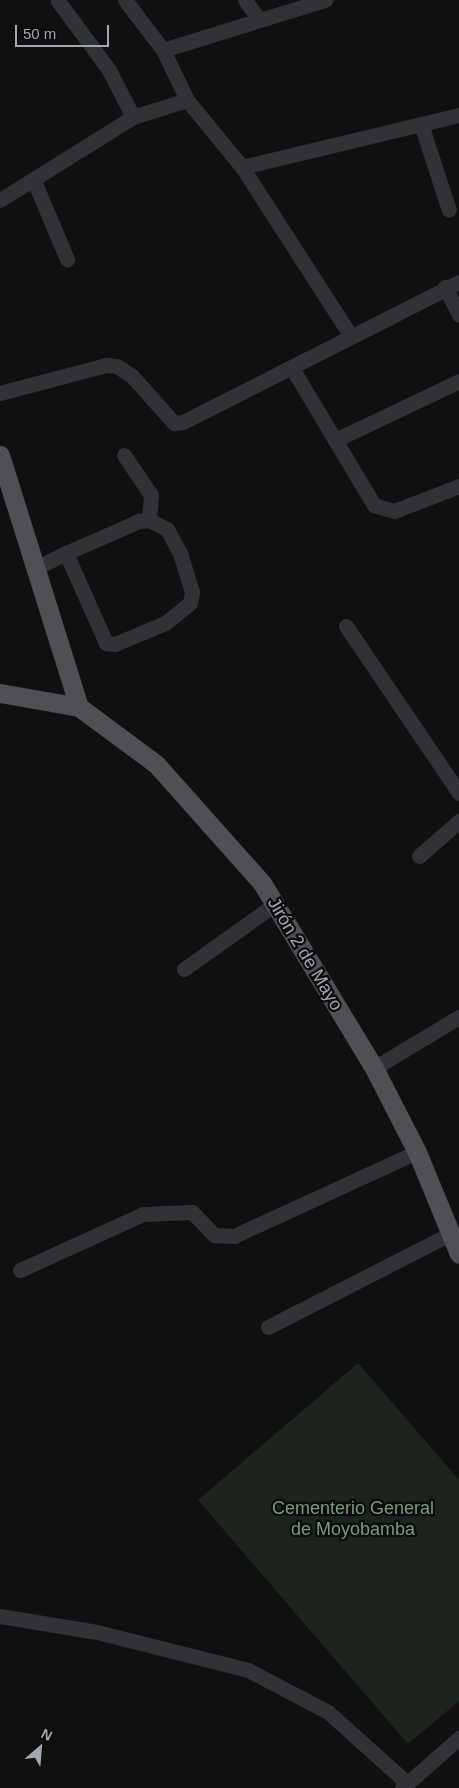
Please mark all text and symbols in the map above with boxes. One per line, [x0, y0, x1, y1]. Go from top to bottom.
scale bar [18, 15, 111, 47]
text: 50 m [23, 25, 56, 42]
street label: Jirón 2 de Mayo [263, 894, 347, 1014]
park label: Cementerio General de Moyobamba [272, 1498, 434, 1540]
north arrow [15, 1723, 65, 1773]
text: N [39, 1725, 55, 1744]

